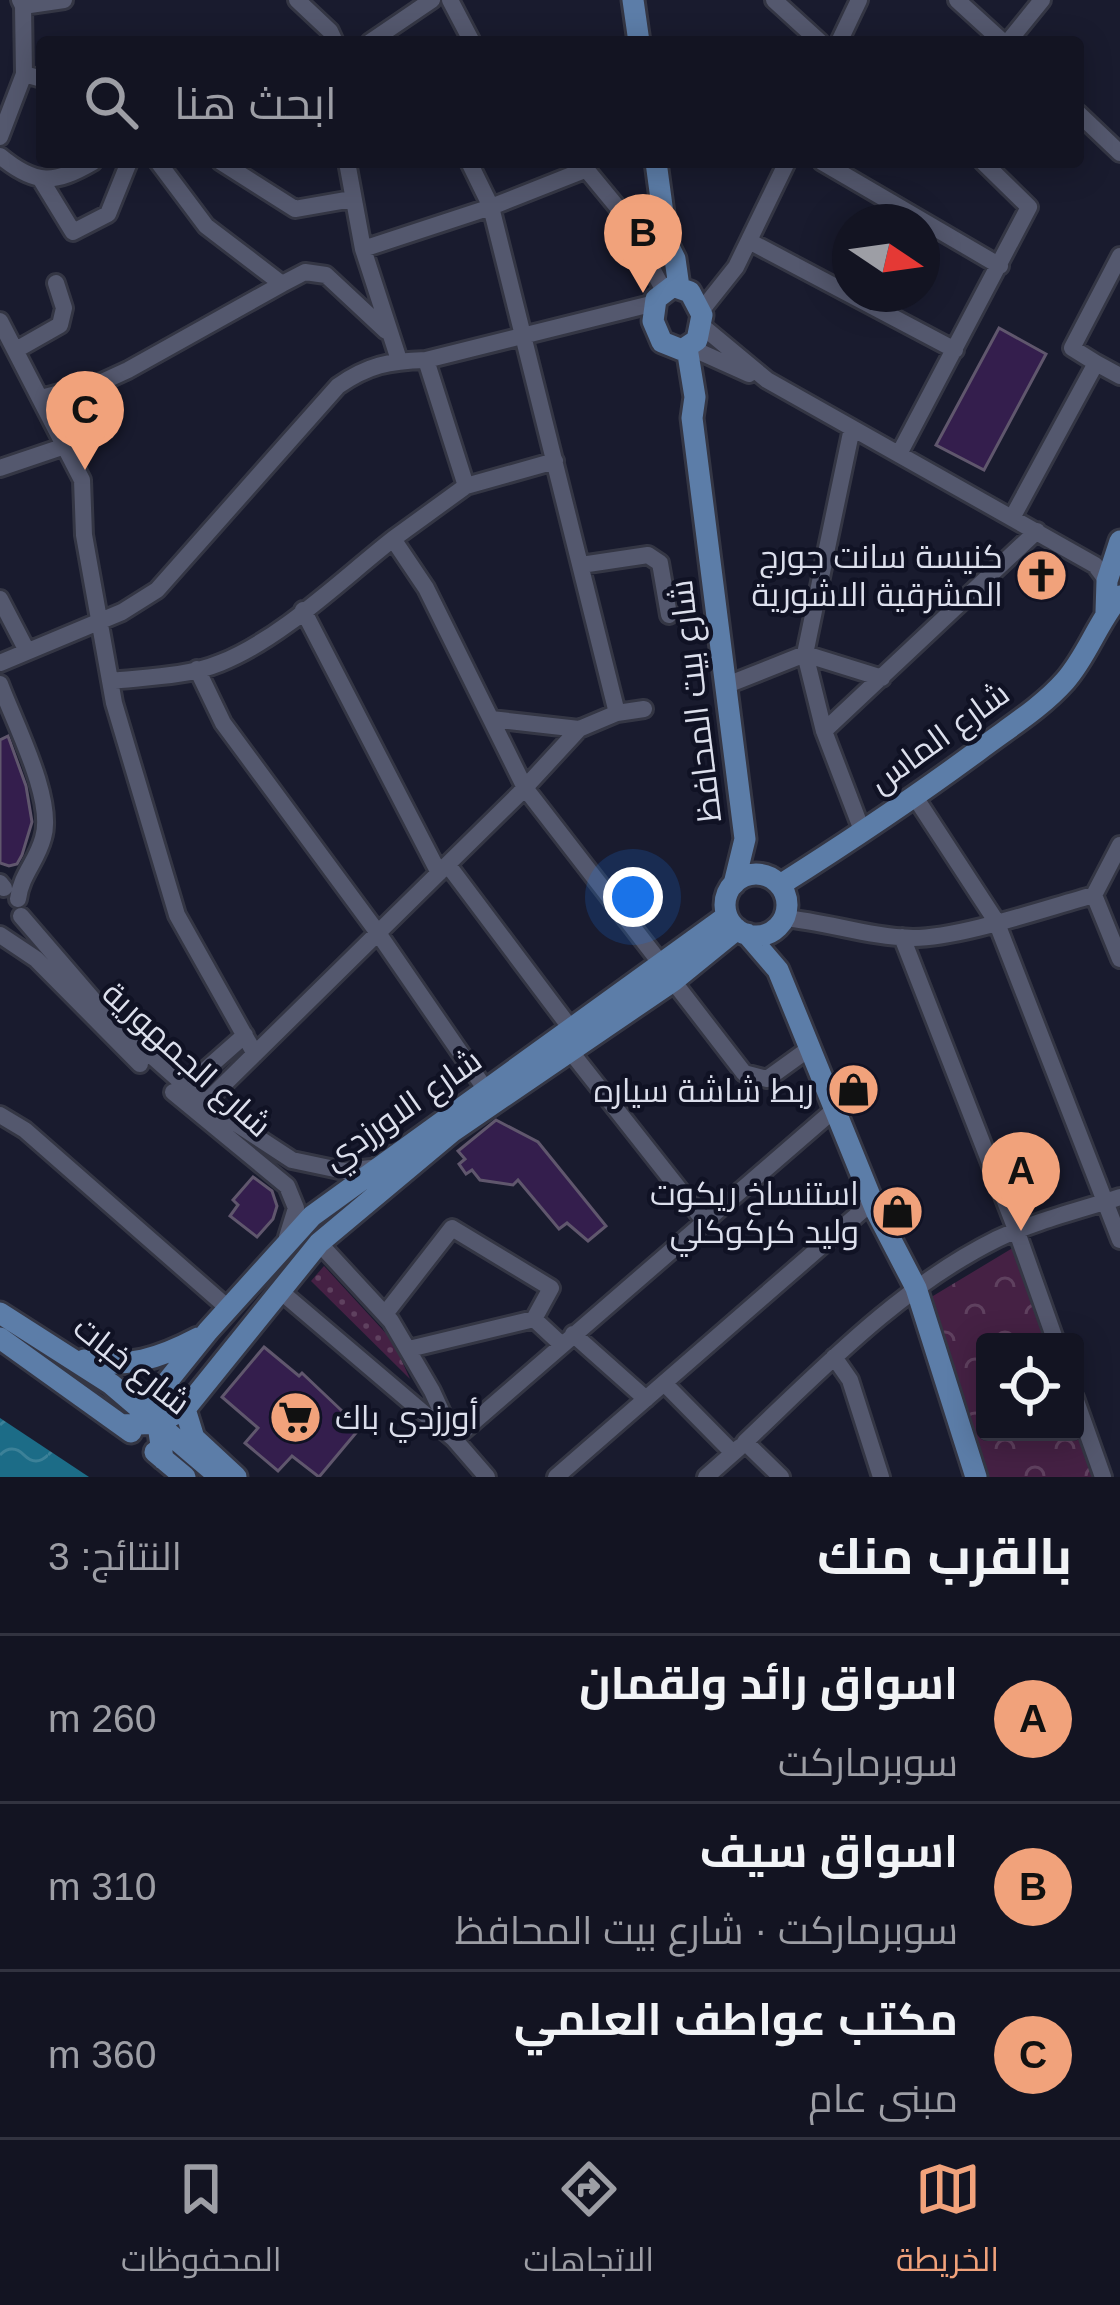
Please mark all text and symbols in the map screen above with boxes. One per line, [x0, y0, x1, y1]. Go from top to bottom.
search box [36, 36, 1084, 168]
icon: search [78, 69, 144, 135]
text: ابحث هنا [174, 78, 337, 129]
pin: B [604, 194, 682, 293]
north arrow [832, 204, 940, 312]
pin: C [46, 371, 124, 470]
place label: كنيسة سانت جورج المشرقية الاشورية [751, 538, 1003, 614]
church icon: كنيسة سانت جورج المشرقية الاشورية [1014, 547, 1070, 603]
street label: شارع بيت المحافظ [662, 577, 732, 824]
street label: شارع الماس [862, 674, 1018, 803]
your location [603, 867, 663, 927]
street label: شارع الجمهورية [93, 974, 279, 1147]
street label: شارع الاورزدي [316, 1041, 492, 1183]
shop icon: ربط شاشة سياره [825, 1062, 881, 1118]
place label: ربط شاشة سياره [594, 1072, 814, 1109]
pin: A [982, 1132, 1060, 1231]
place label: استنساخ ريكوت وليد كركوكلي [650, 1175, 859, 1257]
shop icon: استنساخ ريكوت وليد كركوكلي [870, 1184, 926, 1240]
street label: شارع خبات [64, 1308, 197, 1425]
map controls [976, 1333, 1084, 1441]
button: locate [976, 1333, 1084, 1441]
supermarket icon: أورزدي باك [268, 1389, 324, 1445]
place label: أورزدي باك [335, 1397, 478, 1443]
text: بالقرب منك [817, 1528, 1072, 1585]
text: النتائج: 3 [48, 1535, 182, 1578]
text: اسواق رائد ولقمان [579, 1658, 958, 1709]
text: 260 m [48, 1697, 156, 1740]
text: A [1019, 1697, 1047, 1740]
text: سوبرماركت [778, 1741, 958, 1784]
text: اسواق سيف [699, 1826, 958, 1877]
text: 310 m [48, 1865, 156, 1908]
text: B [1019, 1865, 1047, 1908]
text: سوبرماركت · شارع بيت المحافظ [455, 1909, 958, 1952]
text: مكتب عواطف العلمي [514, 1994, 958, 2045]
text: 360 m [48, 2033, 156, 2076]
text: C [1019, 2033, 1047, 2076]
text: مبنى عام [808, 2077, 958, 2120]
tab: المحفوظات [121, 2156, 282, 2290]
tab: الاتجاهات [523, 2156, 654, 2290]
tab: الخريطة [896, 2156, 999, 2290]

